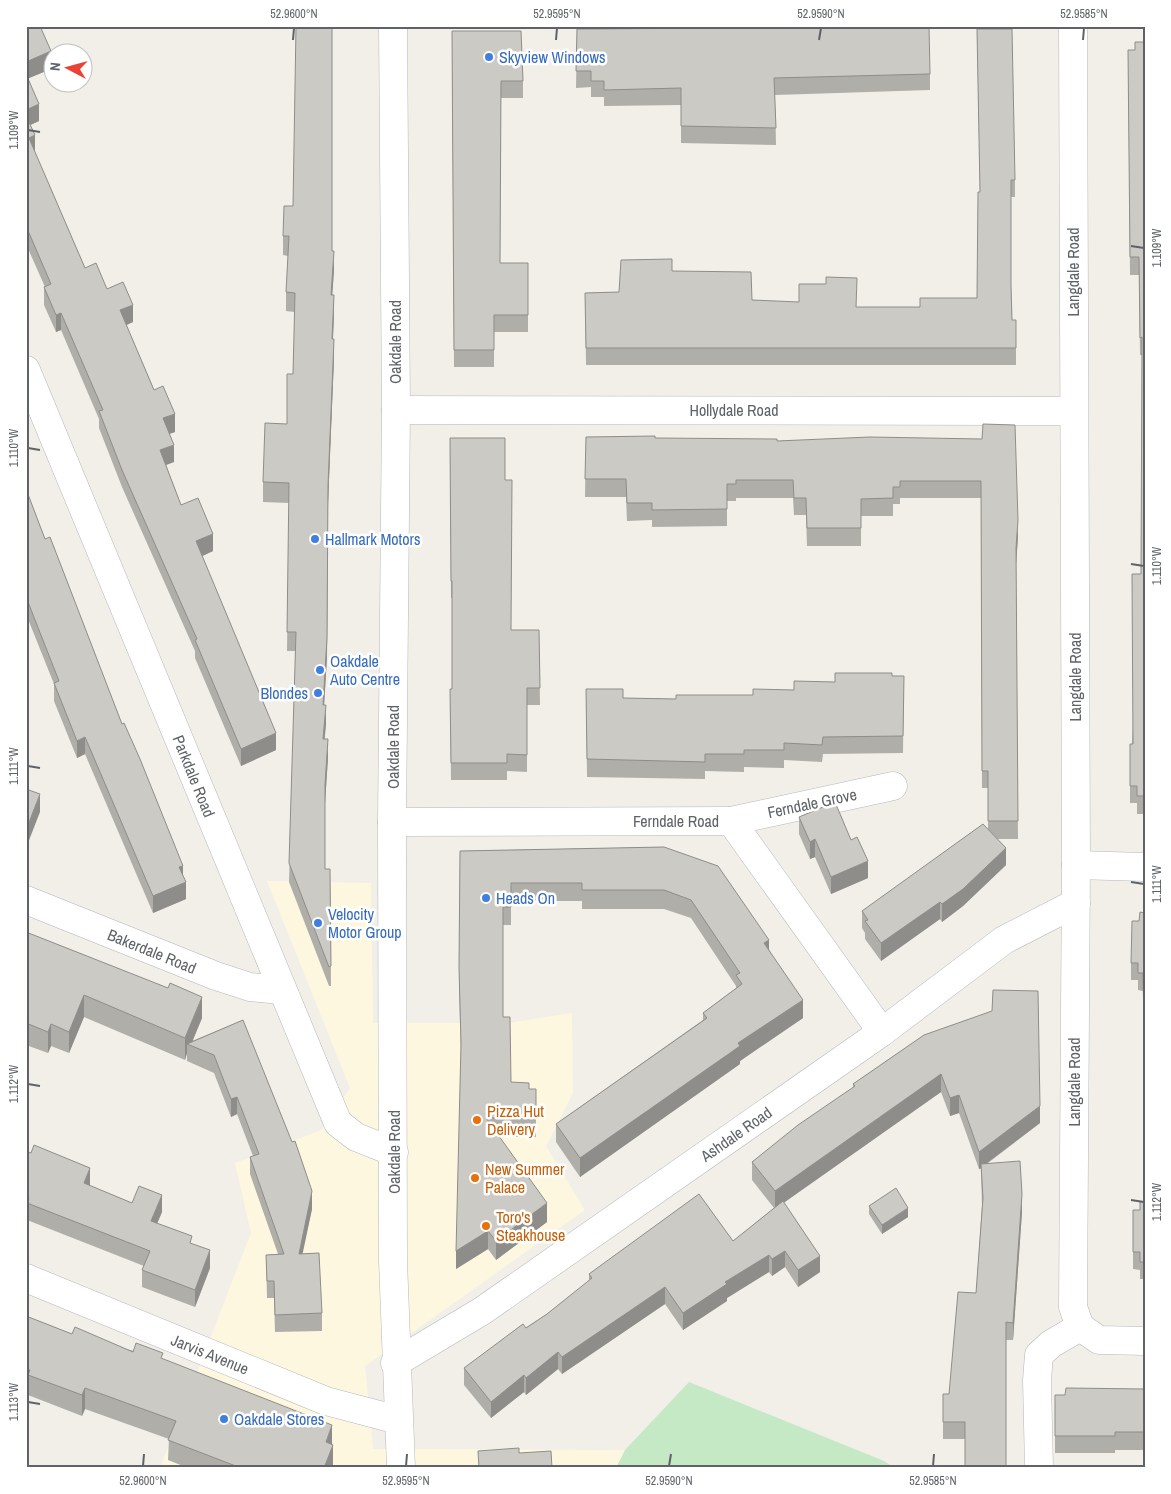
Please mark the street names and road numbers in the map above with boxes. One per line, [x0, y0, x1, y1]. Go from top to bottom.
street label: Langdale Road [1062, 228, 1084, 317]
street label: Oakdale Road [384, 300, 406, 384]
street label: Hollydale Road [690, 399, 778, 421]
street label: Langdale Road [1064, 633, 1086, 722]
street label: Oakdale Road [382, 705, 404, 789]
street label: Parkdale Road [168, 732, 220, 820]
street label: Ferndale Grove [765, 783, 859, 823]
street label: Ferndale Road [633, 810, 719, 832]
street label: Bakerdale Road [104, 923, 200, 979]
street label: Langdale Road [1063, 1038, 1085, 1127]
street label: Ashdale Road [695, 1101, 776, 1167]
street label: Oakdale Road [383, 1110, 405, 1194]
street label: Jarvis Avenue [168, 1328, 252, 1380]

